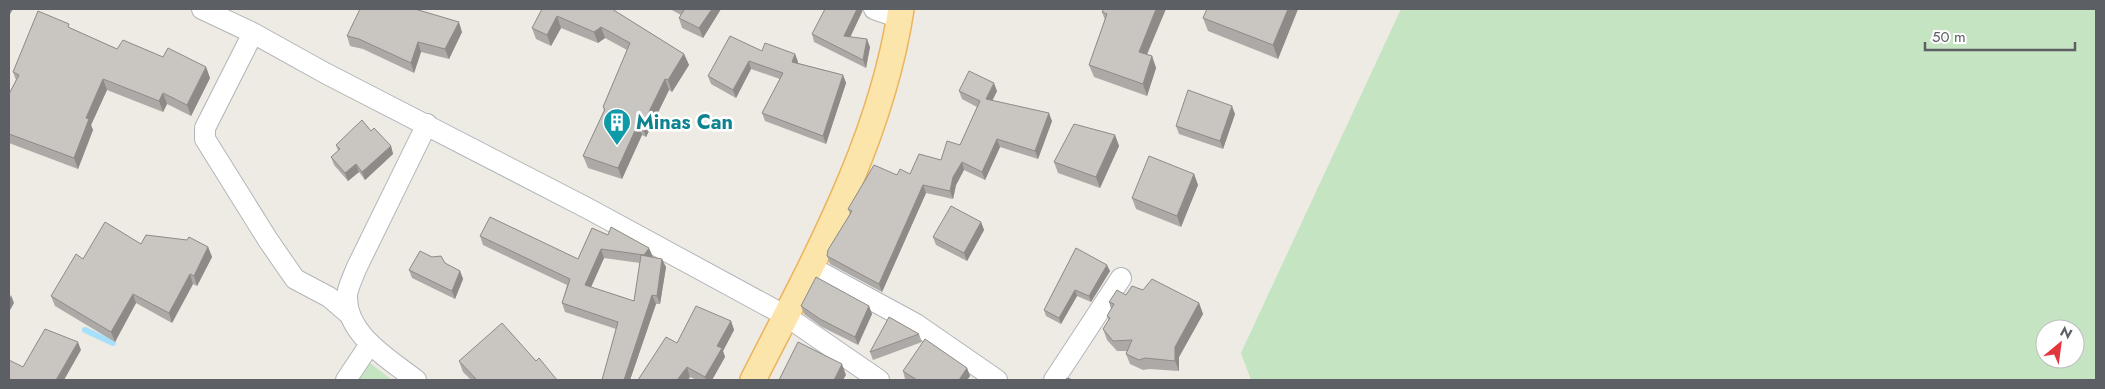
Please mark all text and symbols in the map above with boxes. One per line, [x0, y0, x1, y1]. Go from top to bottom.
scale bar [1925, 20, 2075, 52]
text: 50 m [1932, 26, 1966, 48]
building icon: Minas Can [602, 107, 632, 146]
place label: Minas Can [636, 108, 733, 137]
north arrow [2035, 319, 2085, 369]
text: N [2057, 321, 2076, 344]

